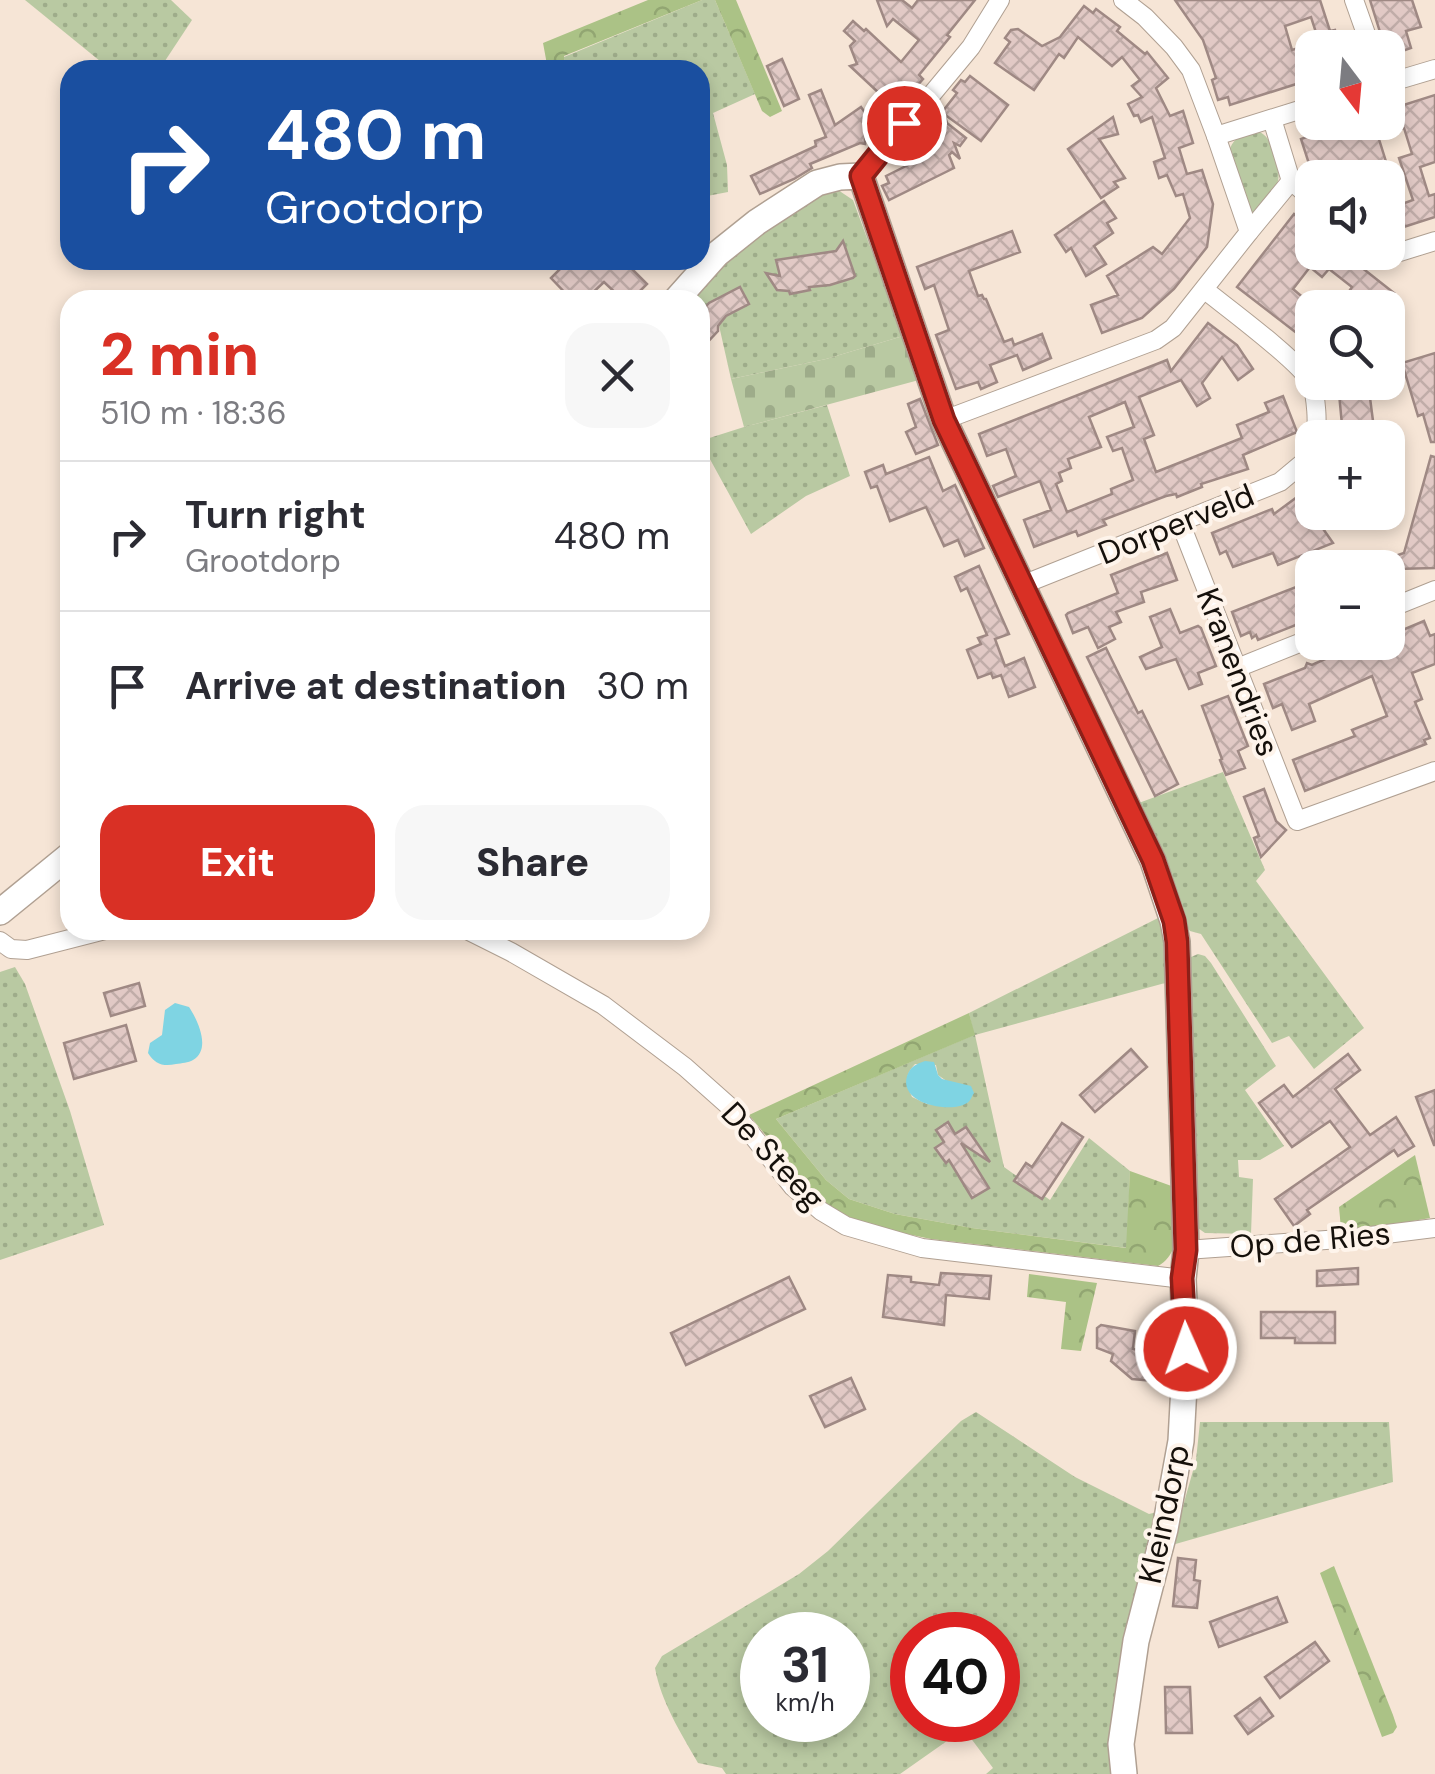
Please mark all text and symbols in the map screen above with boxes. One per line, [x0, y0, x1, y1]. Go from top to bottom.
north arrow [1295, 30, 1405, 140]
map controls [1295, 30, 1405, 660]
pin [862, 81, 947, 166]
text: 480 m [265, 90, 486, 181]
icon: arrive [877, 96, 932, 151]
icon: right [100, 100, 230, 230]
button: sound [1295, 160, 1405, 270]
text: Grootdorp [265, 178, 484, 237]
button: search [1295, 290, 1405, 400]
text: 2 min [100, 315, 259, 394]
button: close [565, 323, 670, 428]
text: 510 m · 18:36 [100, 392, 287, 434]
button: + [1295, 420, 1405, 530]
street label: Dorperveld [1092, 474, 1260, 574]
text: Turn right [185, 490, 366, 540]
icon: right [100, 509, 155, 564]
text: 480 m [554, 511, 670, 561]
text: Grootdorp [185, 540, 341, 582]
button: − [1295, 550, 1405, 660]
street label: Kranendries [1187, 582, 1289, 762]
icon: arrive [100, 659, 155, 714]
text: Arrive at destination [185, 661, 567, 711]
text: 30 m [597, 661, 689, 711]
button: Exit [100, 805, 375, 920]
button: Share [395, 805, 670, 920]
street label: De Steeg [712, 1093, 834, 1219]
street label: Op de Ries [1228, 1212, 1392, 1268]
position arrow [1134, 1297, 1238, 1401]
street label: Kleindorp [1129, 1441, 1199, 1587]
speed limit sign: 40 [890, 1612, 1020, 1742]
text: 31 [781, 1632, 829, 1698]
text: km/h [775, 1686, 835, 1719]

